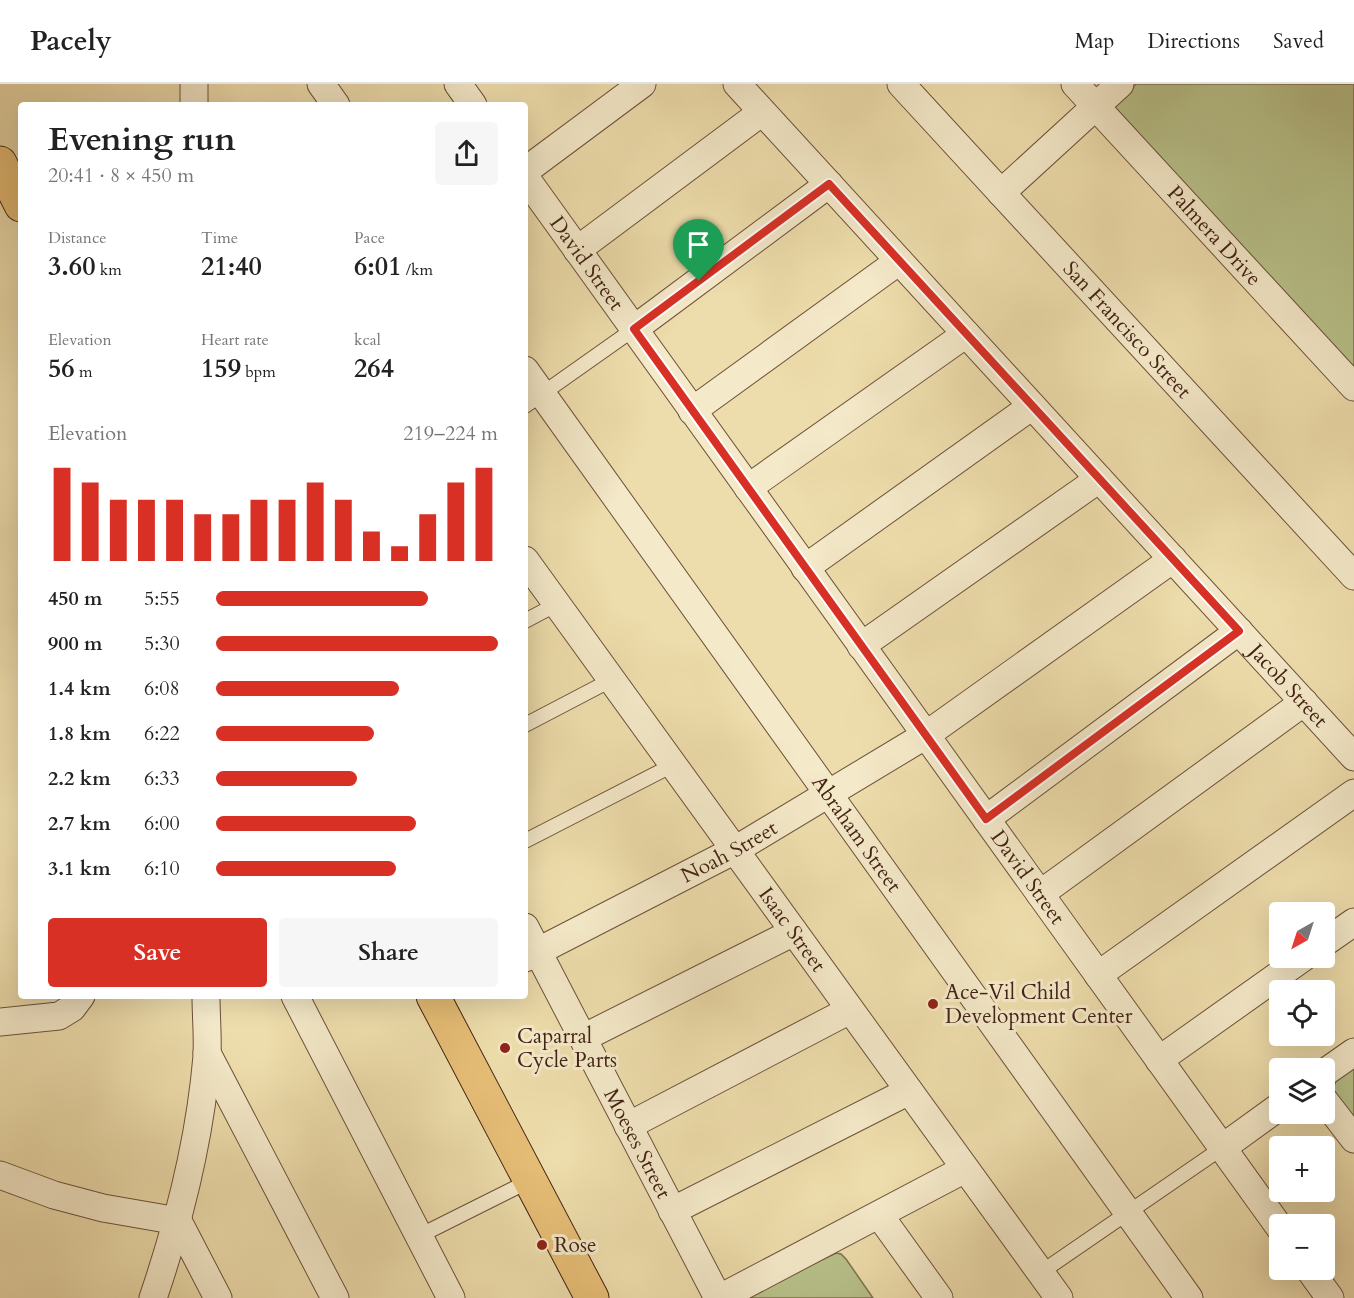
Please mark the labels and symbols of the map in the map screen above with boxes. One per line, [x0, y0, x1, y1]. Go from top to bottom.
street label: Palmera Drive [1160, 179, 1268, 293]
street label: David Street [543, 210, 631, 317]
pin [673, 219, 724, 281]
street label: San Francisco Street [1056, 255, 1198, 405]
street label: Jacob Street [1240, 635, 1334, 734]
street label: Abraham Street [804, 769, 908, 899]
street label: Noah Street [676, 814, 783, 890]
street label: David Street [984, 824, 1072, 931]
street label: Isaac Street [751, 881, 833, 978]
north arrow [1269, 902, 1335, 968]
place label: Ace-Vil Child Development Center [945, 978, 1133, 1031]
marker: Ace-Vil Child Development Center [926, 997, 940, 1011]
place label: Caparral Cycle Parts [517, 1022, 617, 1075]
marker: Caparral Cycle Parts [498, 1041, 512, 1055]
street label: Moeses Street [596, 1084, 678, 1204]
place label: Rose [554, 1231, 596, 1260]
marker: Rose [535, 1238, 549, 1252]

